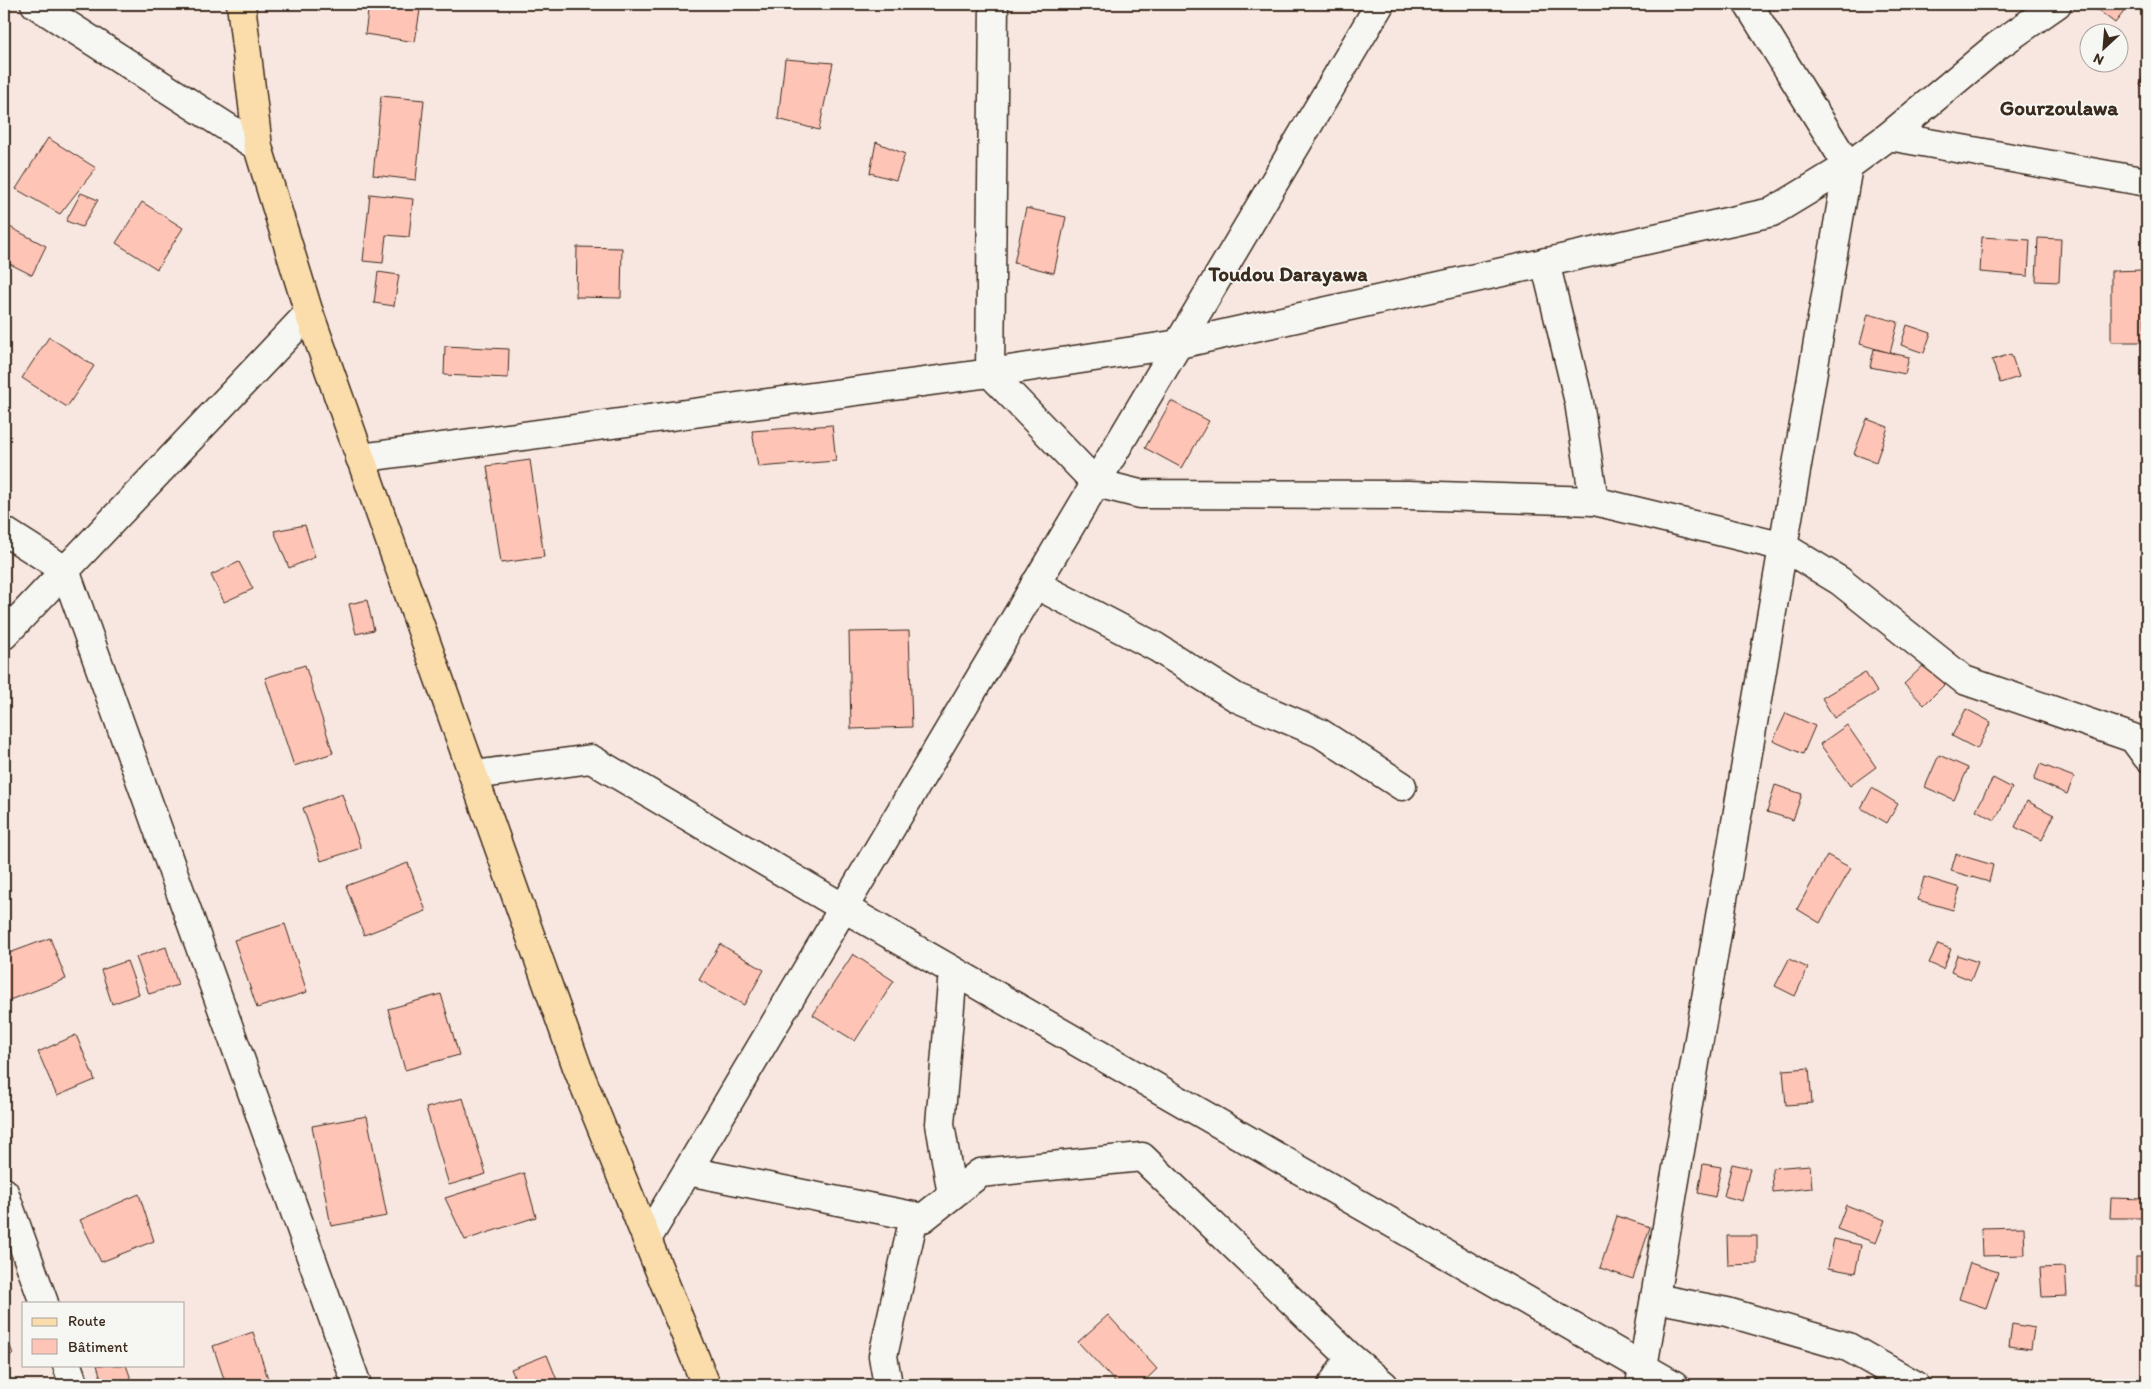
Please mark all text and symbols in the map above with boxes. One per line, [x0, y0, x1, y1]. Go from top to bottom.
north arrow [2078, 22, 2128, 72]
text: N [2091, 50, 2106, 69]
district label: Gourzoulawa [2000, 95, 2119, 120]
district label: Toudou Darayawa [1207, 261, 1368, 287]
legend [22, 1302, 185, 1366]
text: Route [68, 1312, 106, 1330]
text: Bâtiment [68, 1338, 129, 1356]

